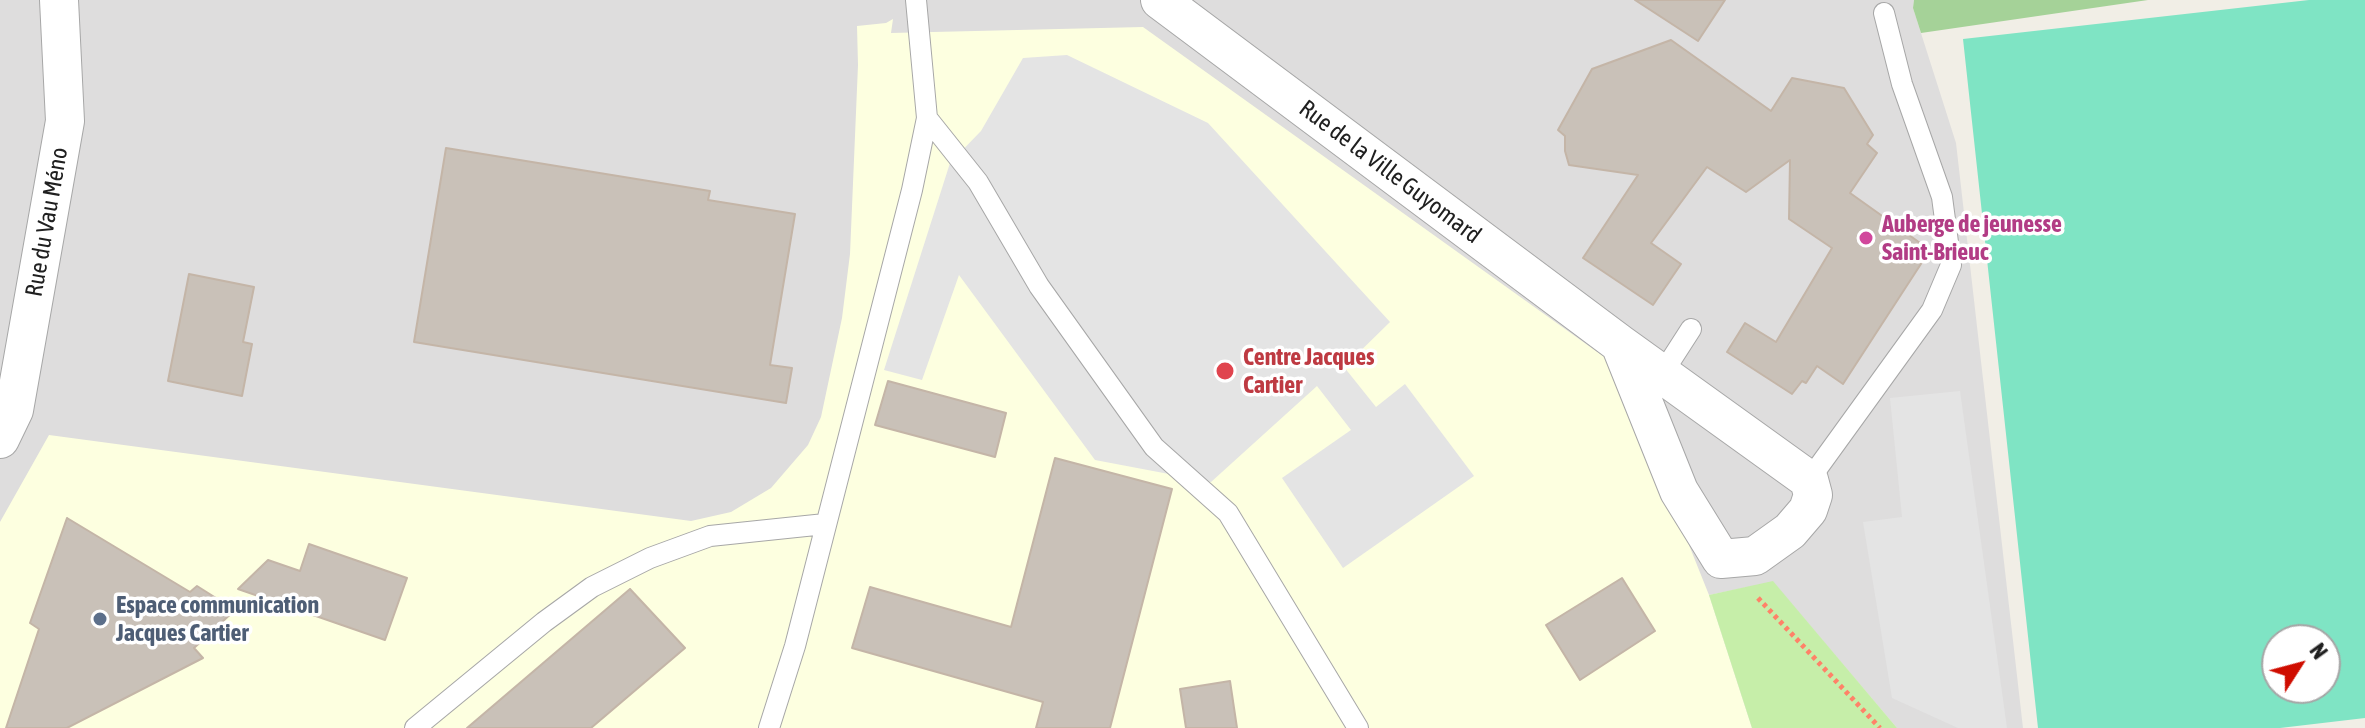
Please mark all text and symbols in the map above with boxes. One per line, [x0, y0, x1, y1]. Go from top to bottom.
street label: Rue de la Ville Guyomard [1293, 94, 1487, 250]
street label: Rue du Vau Méno [20, 145, 74, 299]
place label: Auberge de jeunesse Saint-Brieuc [1882, 210, 2062, 266]
marker: Auberge de jeunesse Saint-Brieuc [1857, 229, 1875, 247]
place label: Centre Jacques Cartier [1243, 343, 1375, 399]
marker: Centre Jacques Cartier [1214, 360, 1236, 382]
place label: Espace communication Jacques Cartier [116, 591, 319, 647]
marker: Espace communication Jacques Cartier [91, 610, 109, 628]
north arrow [2261, 624, 2341, 704]
text: N [2304, 638, 2333, 664]

